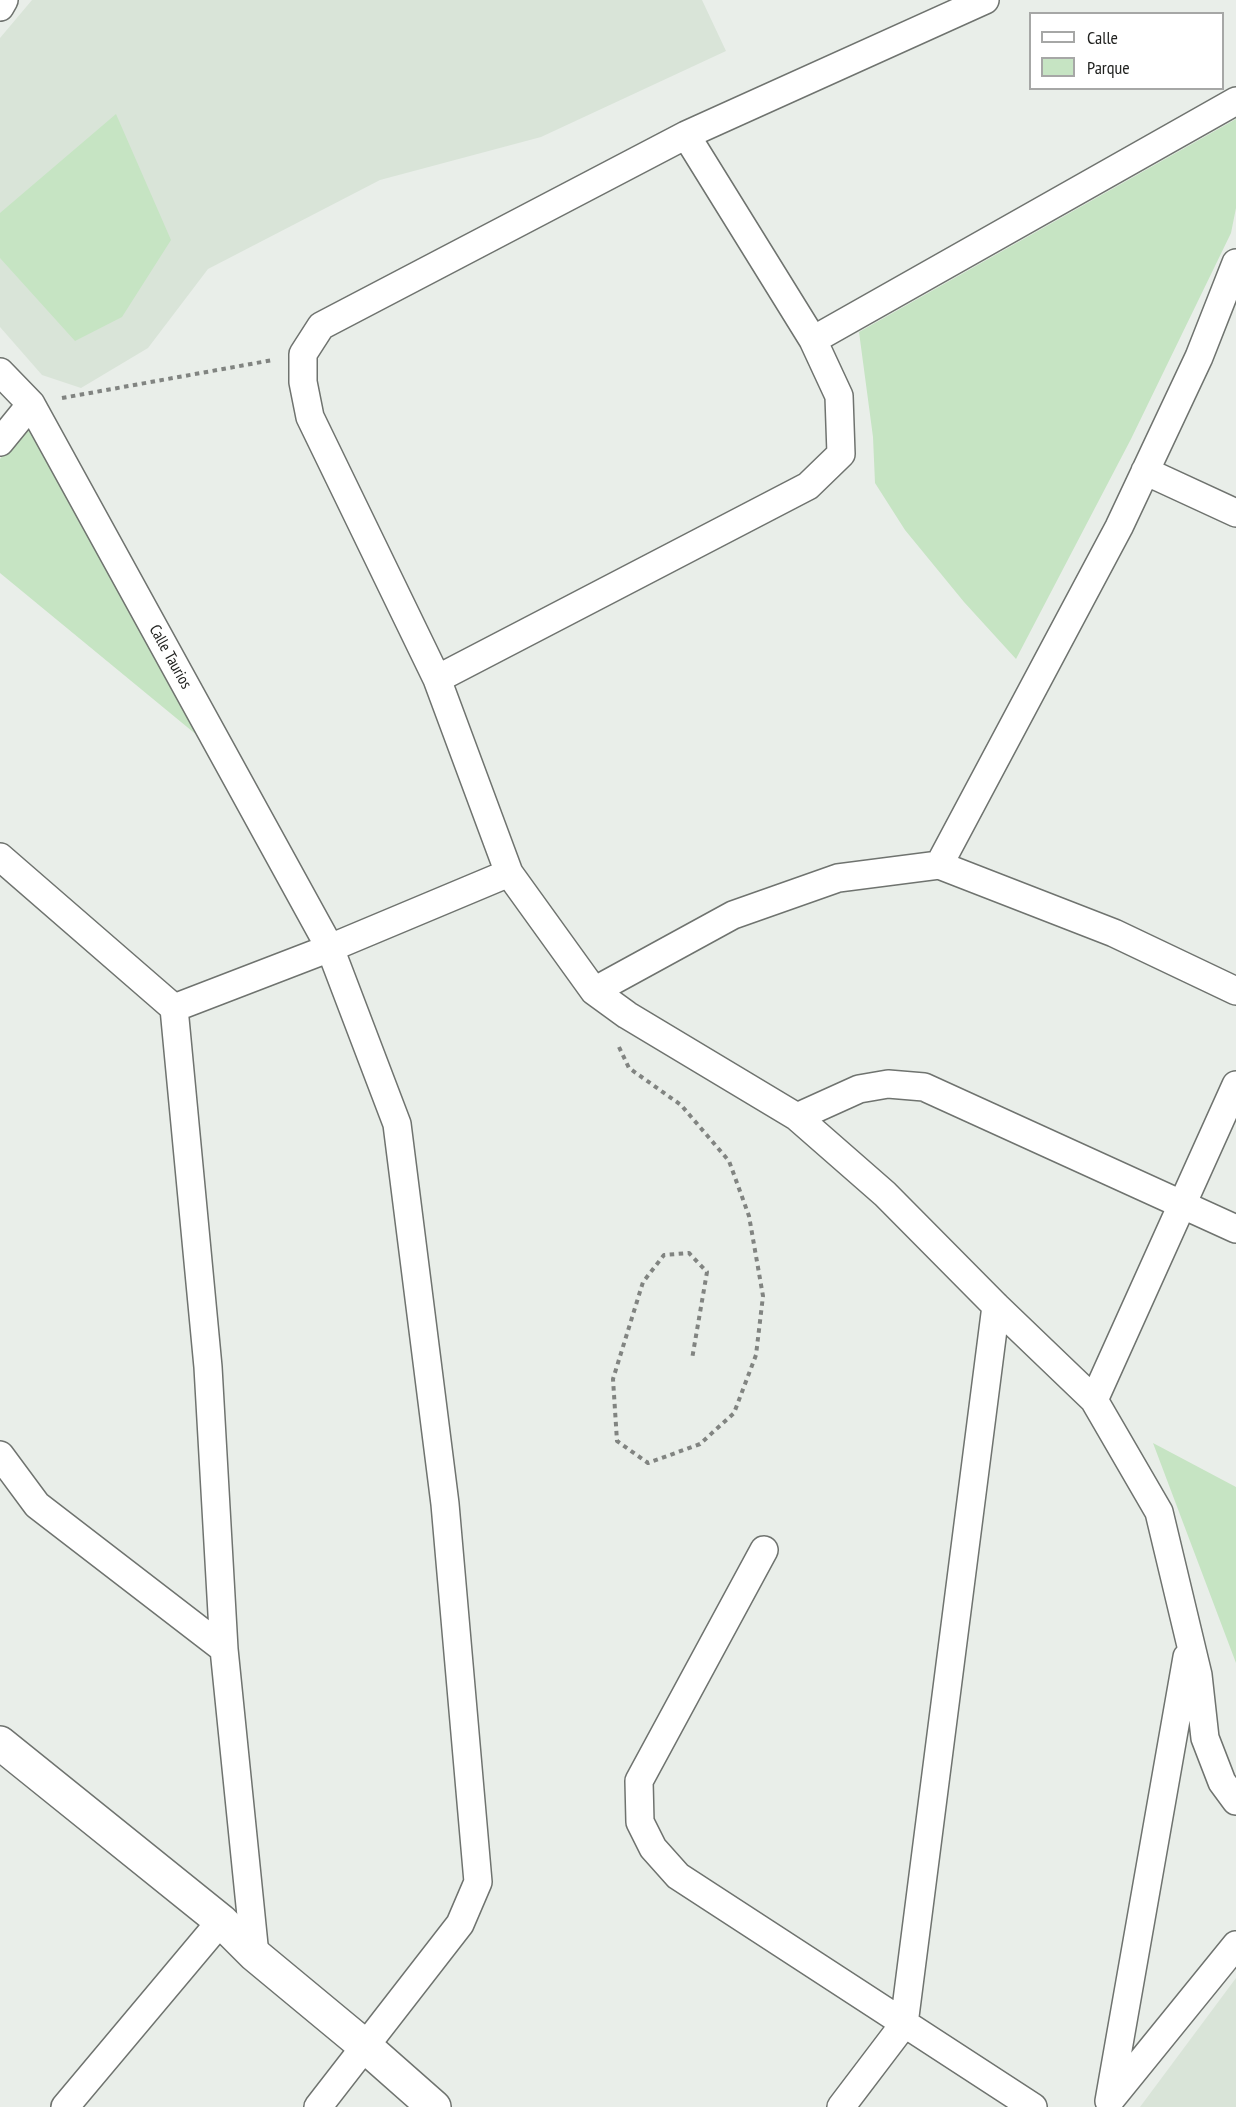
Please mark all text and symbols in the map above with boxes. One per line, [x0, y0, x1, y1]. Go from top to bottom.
legend [1029, 12, 1224, 90]
text: Calle [1087, 26, 1118, 49]
text: Parque [1087, 56, 1130, 79]
street label: Calle Taurios [145, 622, 195, 692]

